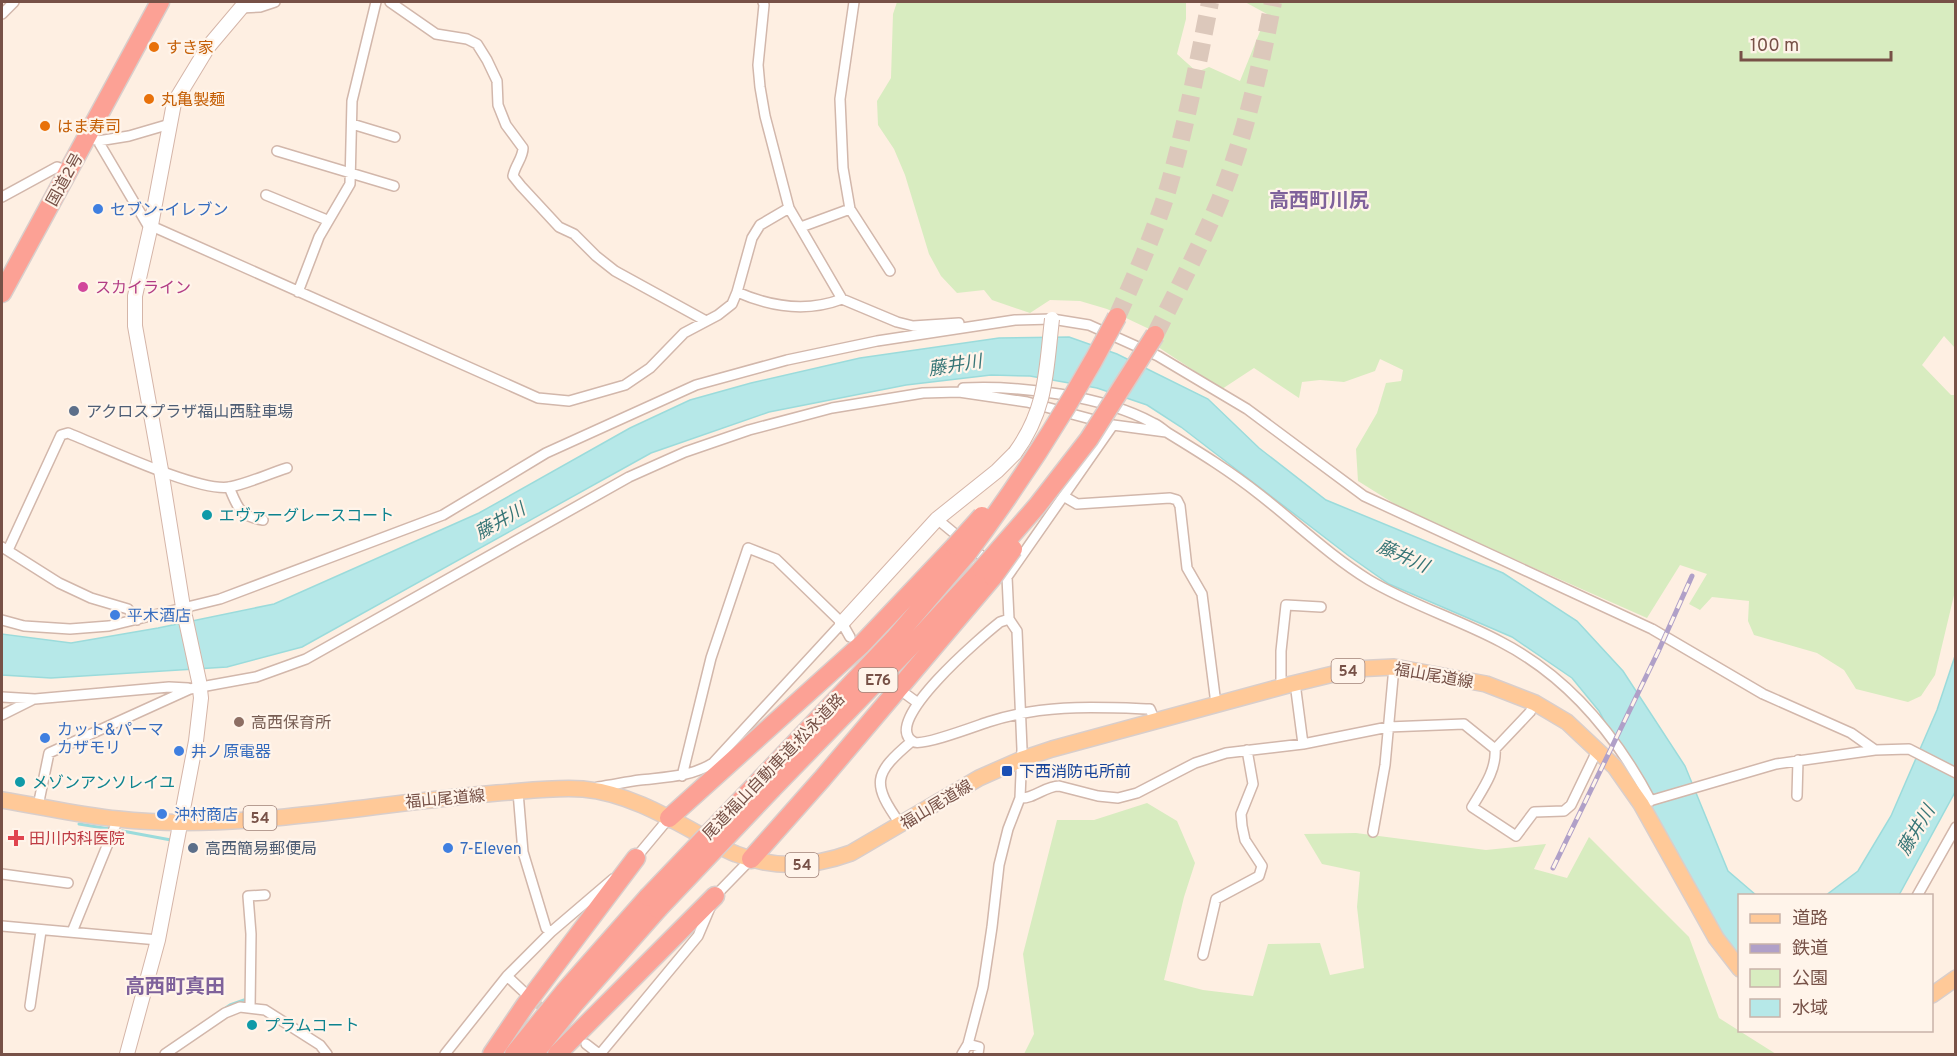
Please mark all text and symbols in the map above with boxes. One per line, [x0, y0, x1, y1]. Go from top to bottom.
scale bar [1741, 24, 1891, 62]
text: 100 m [1750, 35, 1799, 58]
place label: すき家 [166, 39, 214, 59]
marker: すき家 [147, 40, 161, 54]
place label: 丸亀製麺 [161, 91, 225, 111]
marker: 丸亀製麺 [142, 92, 156, 106]
place label: はま寿司 [57, 118, 121, 138]
marker: はま寿司 [38, 119, 52, 133]
street label: 国道2号 [43, 150, 89, 210]
district label: 高西町川尻 [1269, 189, 1369, 215]
place label: セブン-イレブン [110, 201, 228, 221]
marker: セブン-イレブン [91, 202, 105, 216]
place label: スカイライン [95, 279, 191, 299]
marker: スカイライン [76, 280, 90, 294]
water label: 藤井川 [927, 351, 986, 382]
place label: アクロスプラザ福山西駐車場 [86, 403, 293, 423]
marker: アクロスプラザ福山西駐車場 [67, 404, 81, 418]
water label: 藤井川 [472, 498, 532, 546]
place label: エヴァーグレースコート [219, 507, 394, 527]
marker: エヴァーグレースコート [200, 508, 214, 522]
water label: 藤井川 [1373, 536, 1434, 580]
place label: 平木酒店 [127, 607, 191, 627]
marker: 平木酒店 [108, 608, 122, 622]
road number: 54 [1332, 659, 1364, 683]
street label: 福山尾道線 [1393, 660, 1475, 694]
road number: E76 [858, 668, 898, 692]
street label: 尾道福山自動車道;松永道路 [699, 690, 850, 845]
place label: 高西保育所 [251, 714, 331, 734]
marker: 高西保育所 [232, 715, 246, 729]
place label: カット&パーマ カザモリ [57, 721, 164, 759]
marker: カット&パーマ カザモリ [38, 731, 52, 745]
place label: 井ノ原電器 [191, 743, 271, 763]
marker: 井ノ原電器 [172, 744, 186, 758]
place label: 下西消防屯所前 [1019, 763, 1131, 783]
marker: 下西消防屯所前 [1000, 764, 1014, 778]
place label: メゾンアンソレイユ [32, 774, 175, 794]
marker: メゾンアンソレイユ [13, 775, 27, 789]
street label: 福山尾道線 [898, 777, 976, 835]
street label: 福山尾道線 [404, 787, 486, 813]
water label: 藤井川 [1894, 800, 1942, 860]
place label: 沖村商店 [174, 806, 238, 826]
road number: 54 [244, 806, 276, 830]
marker: 沖村商店 [155, 807, 169, 821]
marker: 田川内科医院 [7, 829, 25, 847]
place label: 田川内科医院 [29, 830, 125, 850]
place label: 高西簡易郵便局 [205, 840, 317, 860]
place label: 7-Eleven [460, 840, 522, 860]
marker: 高西簡易郵便局 [186, 841, 200, 855]
marker: 7-Eleven [441, 841, 455, 855]
road number: 54 [786, 853, 818, 877]
legend [1738, 894, 1933, 1032]
text: 道路 [1792, 908, 1828, 931]
text: 鉄道 [1792, 938, 1828, 961]
text: 公園 [1792, 968, 1828, 991]
district label: 高西町真田 [125, 975, 225, 1001]
text: 水域 [1792, 998, 1828, 1021]
place label: プラムコート [264, 1017, 360, 1037]
marker: プラムコート [245, 1018, 259, 1032]

